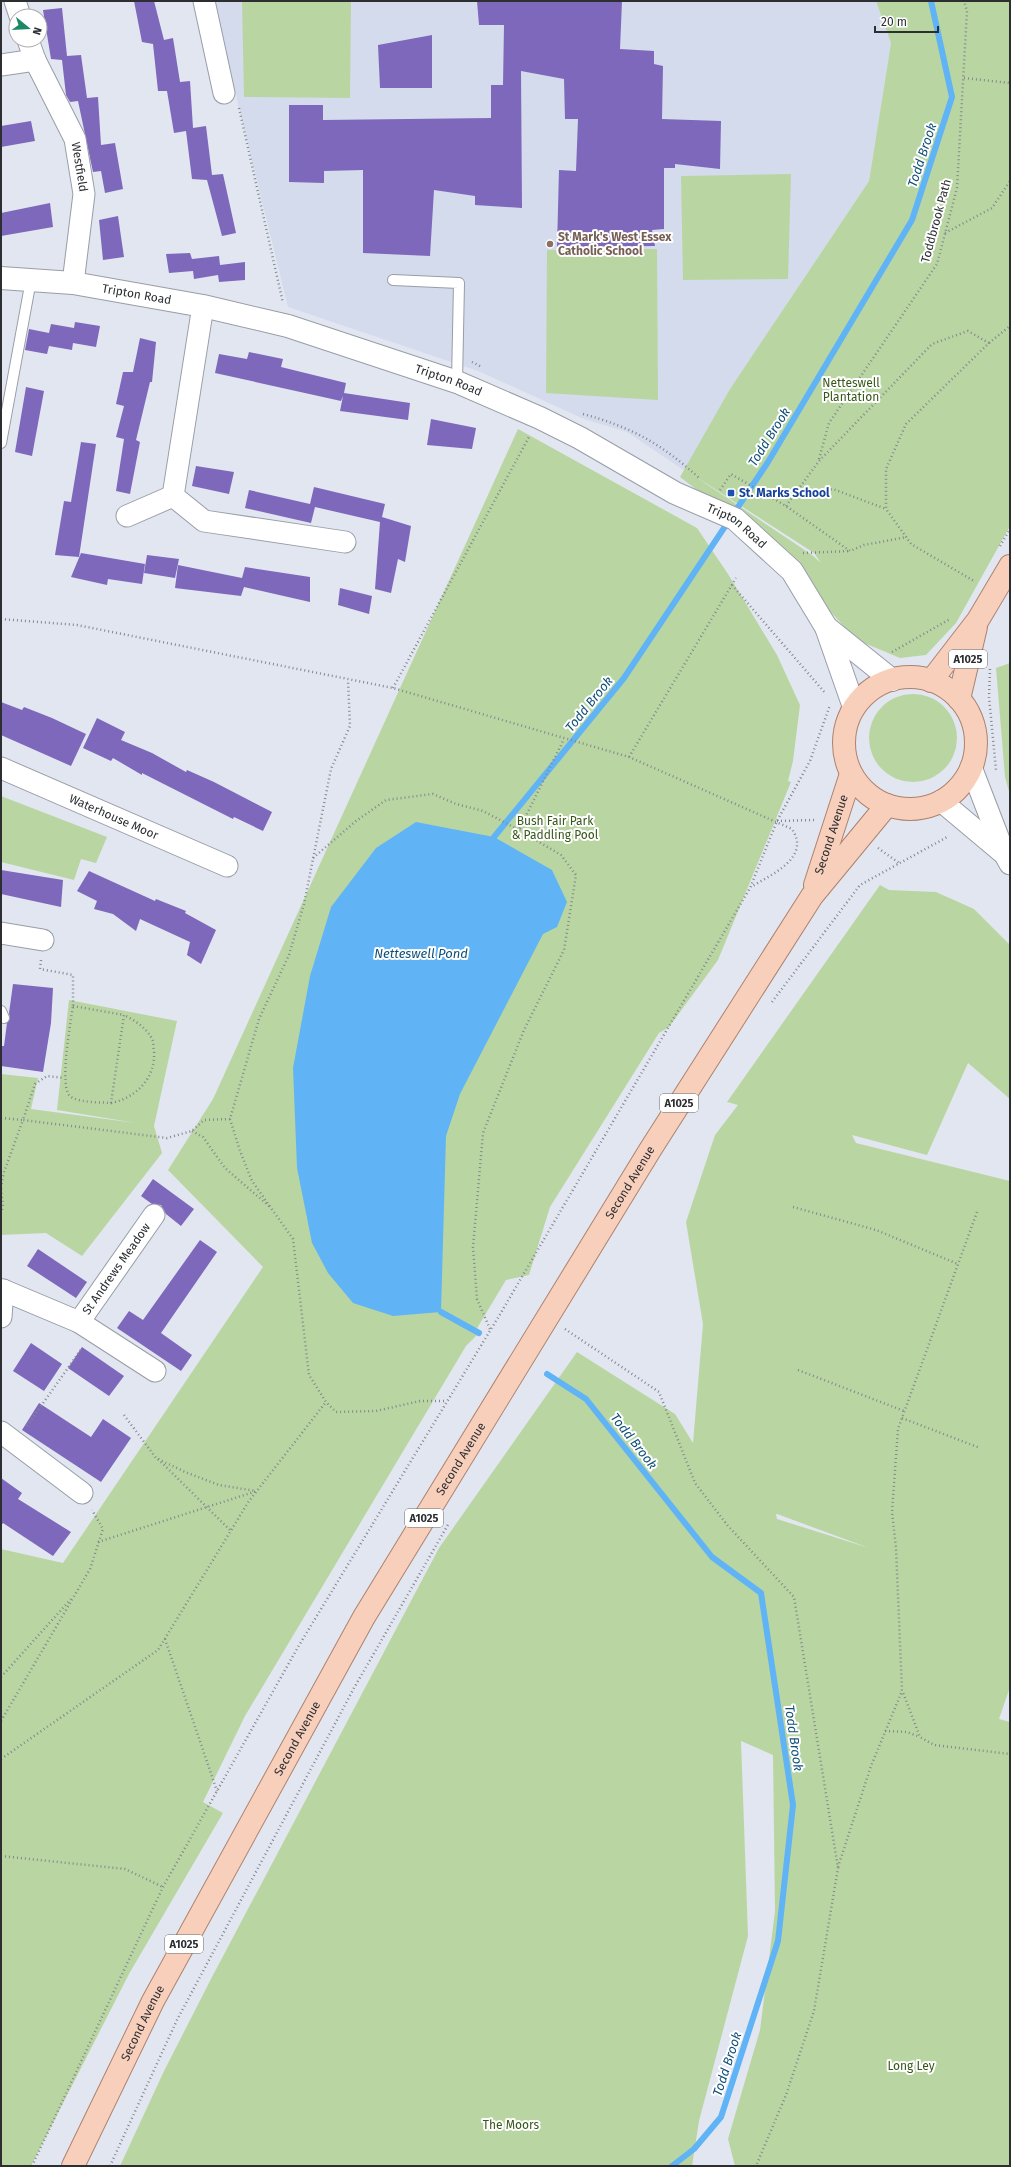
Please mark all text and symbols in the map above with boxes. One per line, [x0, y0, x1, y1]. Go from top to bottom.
north arrow [8, 8, 48, 48]
scale bar [875, 8, 938, 34]
text: 20 m [881, 15, 907, 29]
text: N [30, 25, 44, 36]
water label: Todd Brook [905, 121, 939, 189]
street label: Westfield [69, 141, 91, 193]
street label: Toddbrook Path [918, 178, 954, 264]
place label: St Mark's West Essex Catholic School [558, 230, 672, 258]
marker: St Mark's West Essex Catholic School [545, 239, 555, 249]
street label: Tripton Road [101, 281, 173, 307]
street label: Tripton Road [413, 362, 484, 399]
park label: Netteswell Plantation [822, 376, 880, 404]
water label: Todd Brook [745, 405, 793, 469]
place label: St. Marks School [739, 486, 830, 500]
marker: St. Marks School [726, 488, 736, 498]
street label: Tripton Road [705, 501, 769, 551]
road number: A1025 [949, 650, 987, 668]
water label: Todd Brook [562, 673, 616, 735]
street label: Waterhouse Moor [67, 791, 161, 843]
street label: Second Avenue [812, 793, 851, 876]
park label: Bush Fair Park & Paddling Pool [512, 814, 599, 842]
water label: Netteswell Pond [374, 946, 468, 961]
road number: A1025 [660, 1094, 698, 1112]
street label: Second Avenue [602, 1143, 658, 1222]
street label: St Andrews Meadow [79, 1220, 153, 1317]
water label: Todd Brook [608, 1410, 660, 1472]
street label: Second Avenue [433, 1420, 488, 1498]
road number: A1025 [405, 1509, 443, 1527]
street label: Second Avenue [271, 1699, 323, 1778]
water label: Todd Brook [782, 1704, 806, 1772]
road number: A1025 [165, 1935, 203, 1953]
street label: Second Avenue [118, 1983, 167, 2063]
water label: Todd Brook [710, 2030, 744, 2098]
park label: Long Ley [887, 2059, 935, 2073]
park label: The Moors [483, 2118, 540, 2132]

